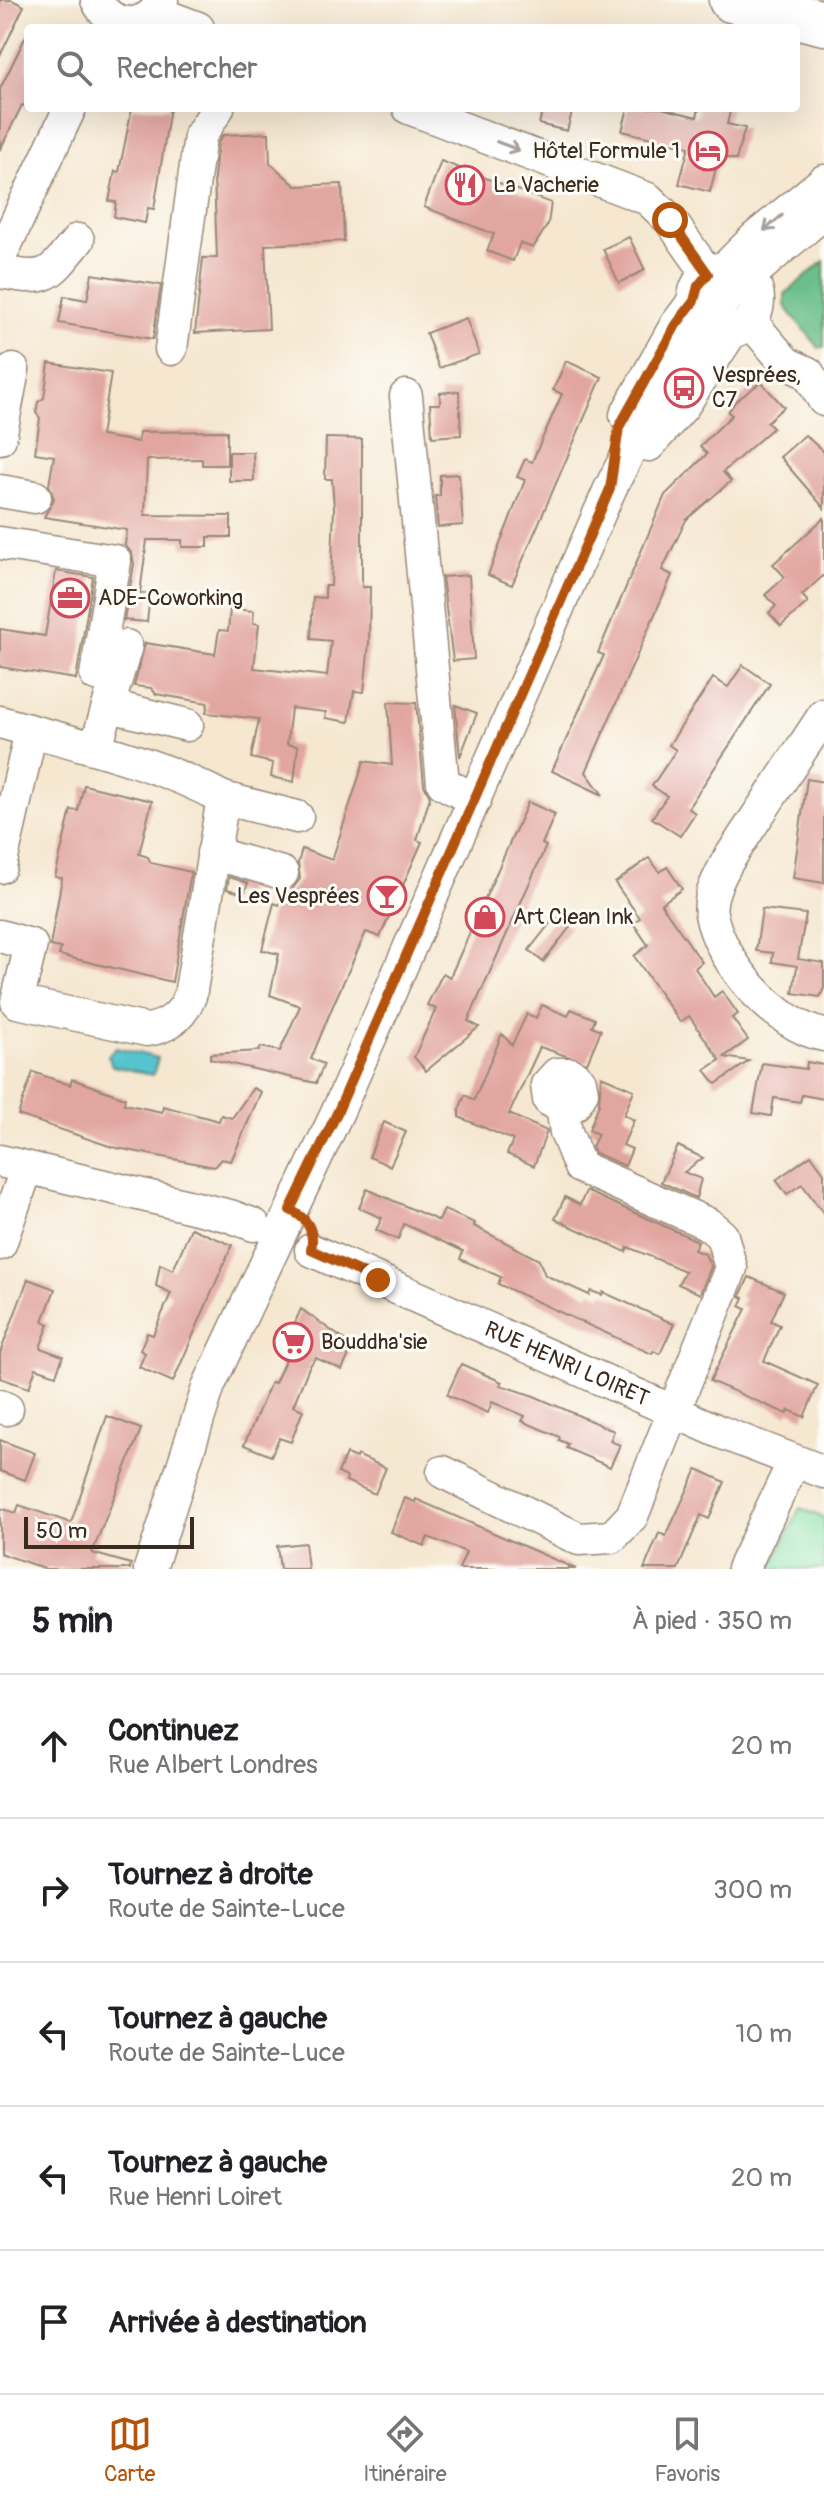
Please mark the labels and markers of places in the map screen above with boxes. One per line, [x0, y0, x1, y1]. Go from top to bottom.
hotel icon: Hôtel Formule 1 [687, 130, 729, 172]
place label: Hôtel Formule 1 [532, 137, 680, 165]
restaurant icon: La Vacherie [444, 164, 486, 206]
place label: La Vacherie [493, 171, 599, 199]
place label: Vesprées, C7 [712, 361, 801, 414]
bus stop icon: Vesprées, C7 [663, 367, 705, 409]
office icon: ADE-Coworking [49, 577, 91, 619]
place label: ADE-Coworking [98, 584, 243, 612]
bar icon: Les Vesprées [366, 875, 408, 917]
place label: Les Vesprées [237, 882, 359, 910]
shop icon: Art Clean Ink [464, 896, 506, 938]
place label: Art Clean Ink [513, 903, 633, 931]
supermarket icon: Bouddha'sie [272, 1321, 314, 1363]
place label: Bouddha'sie [321, 1328, 428, 1356]

